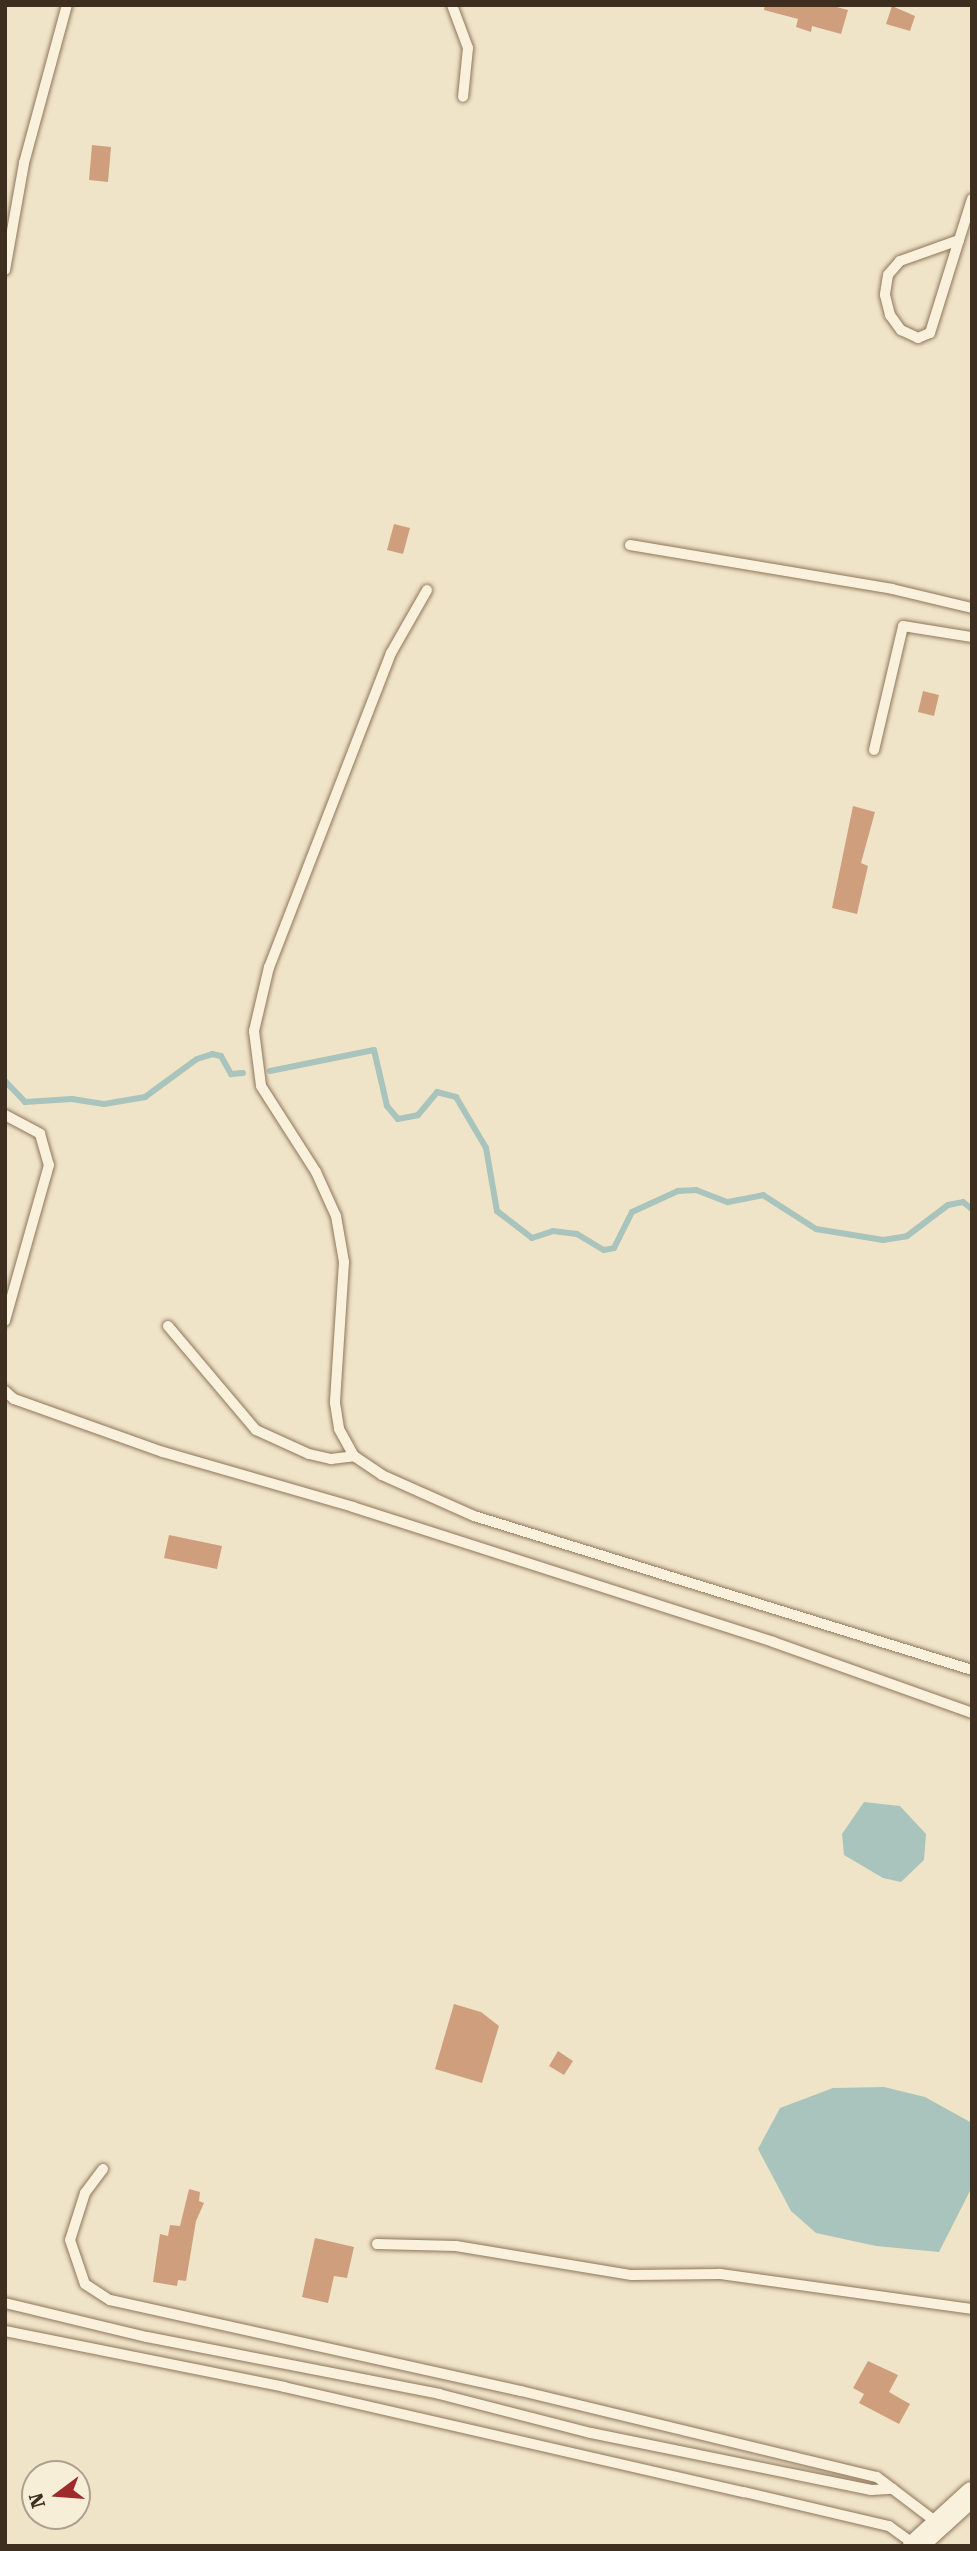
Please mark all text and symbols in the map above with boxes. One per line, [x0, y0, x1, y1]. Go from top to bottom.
north arrow [21, 2460, 91, 2530]
text: N [24, 2490, 50, 2511]

